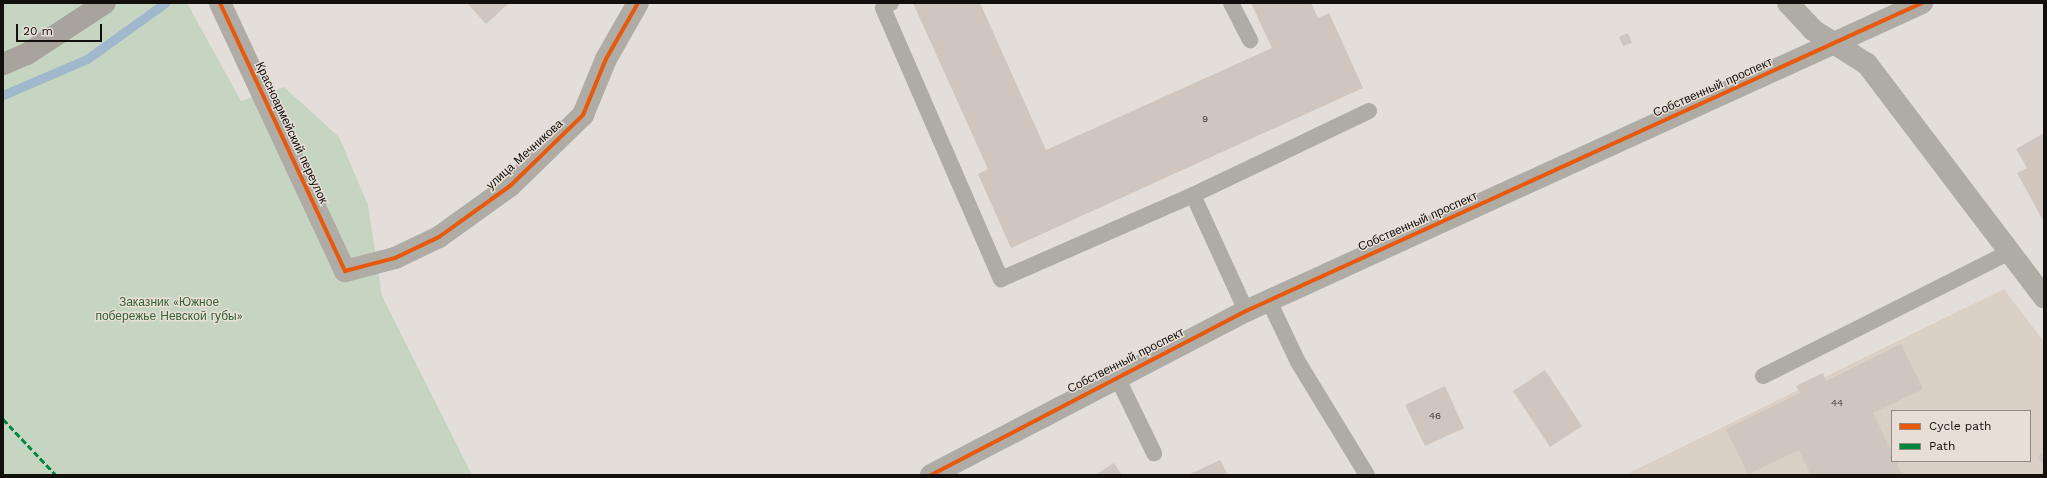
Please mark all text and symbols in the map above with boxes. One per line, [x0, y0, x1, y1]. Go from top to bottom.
scale bar [18, 16, 104, 42]
text: 20 m [23, 24, 53, 38]
street label: Собственный проспект [1651, 55, 1775, 121]
street label: Красноармейский переулок [252, 60, 330, 206]
house number: 9 [1202, 113, 1208, 125]
street label: улица Мечникова [484, 117, 566, 193]
street label: Собственный проспект [1356, 189, 1480, 255]
park label: Заказник «Южное побережье Невской губы» [95, 296, 243, 324]
street label: Собственный проспект [1065, 325, 1187, 397]
house number: 44 [1831, 397, 1843, 409]
house number: 46 [1429, 410, 1441, 422]
legend [1891, 410, 2031, 462]
text: Cycle path [1929, 419, 1991, 433]
text: Path [1929, 439, 1955, 453]

